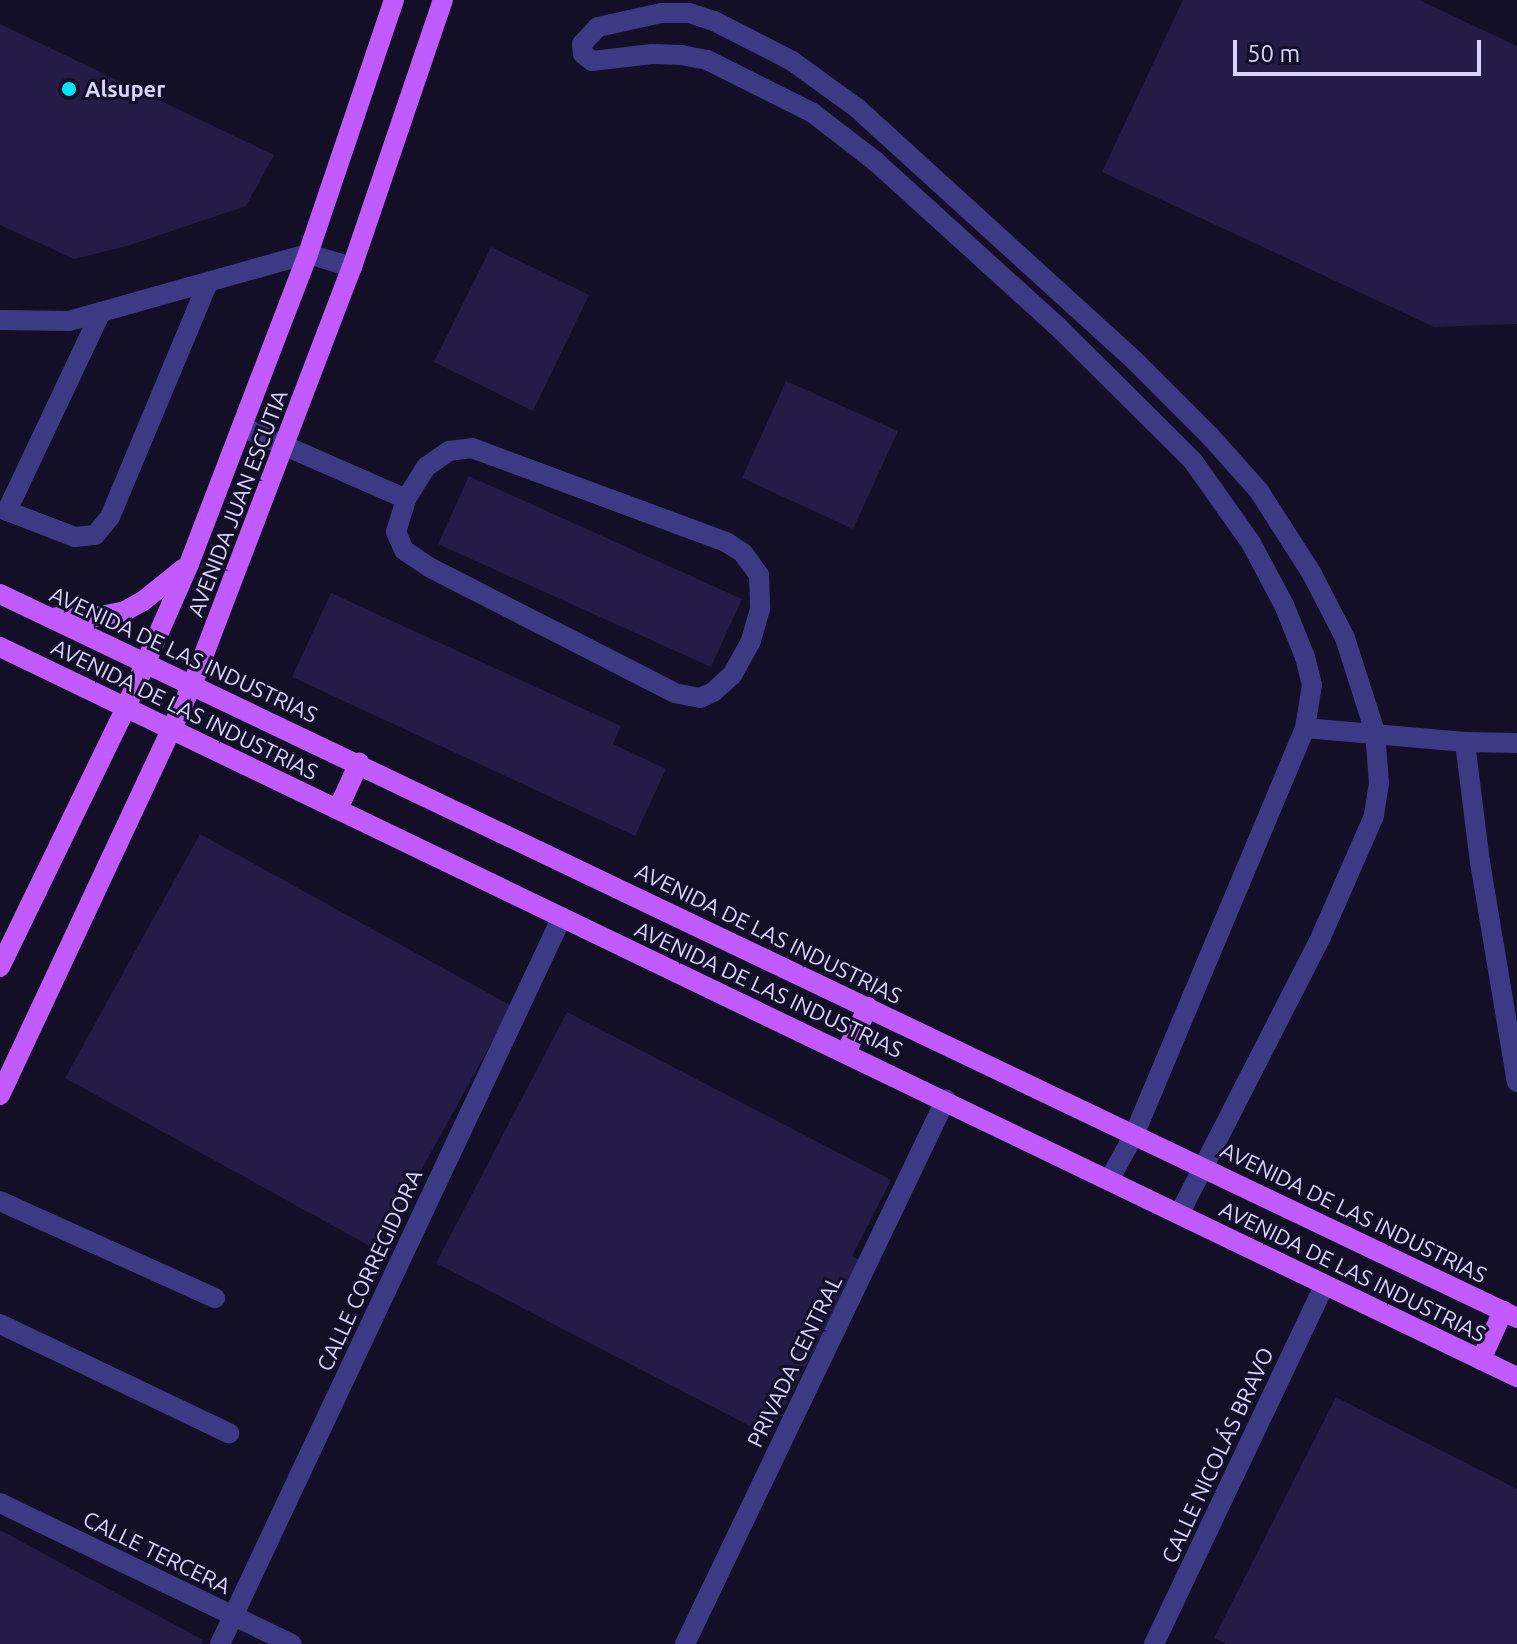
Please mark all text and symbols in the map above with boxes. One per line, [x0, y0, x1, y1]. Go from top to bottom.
scale bar [1237, 24, 1485, 74]
text: 50 m [1247, 40, 1300, 67]
place label: Alsuper [85, 76, 165, 102]
marker: Alsuper [60, 80, 78, 98]
street label: AVENIDA JUAN ESCUTIA [182, 386, 292, 620]
street label: AVENIDA DE LAS INDUSTRIAS [46, 580, 322, 728]
street label: AVENIDA DE LAS INDUSTRIAS [48, 633, 322, 785]
street label: AVENIDA DE LAS INDUSTRIAS [632, 857, 906, 1009]
street label: AVENIDA DE LAS INDUSTRIAS [631, 915, 907, 1063]
street label: AVENIDA DE LAS INDUSTRIAS [1217, 1136, 1491, 1288]
street label: CALLE CORREGIDORA [311, 1165, 427, 1375]
street label: AVENIDA DE LAS INDUSTRIAS [1216, 1195, 1490, 1347]
street label: PRIVADA CENTRAL [741, 1271, 847, 1451]
street label: CALLE NICOLÁS BRAVO [1155, 1343, 1279, 1567]
street label: CALLE TERCERA [79, 1505, 235, 1599]

